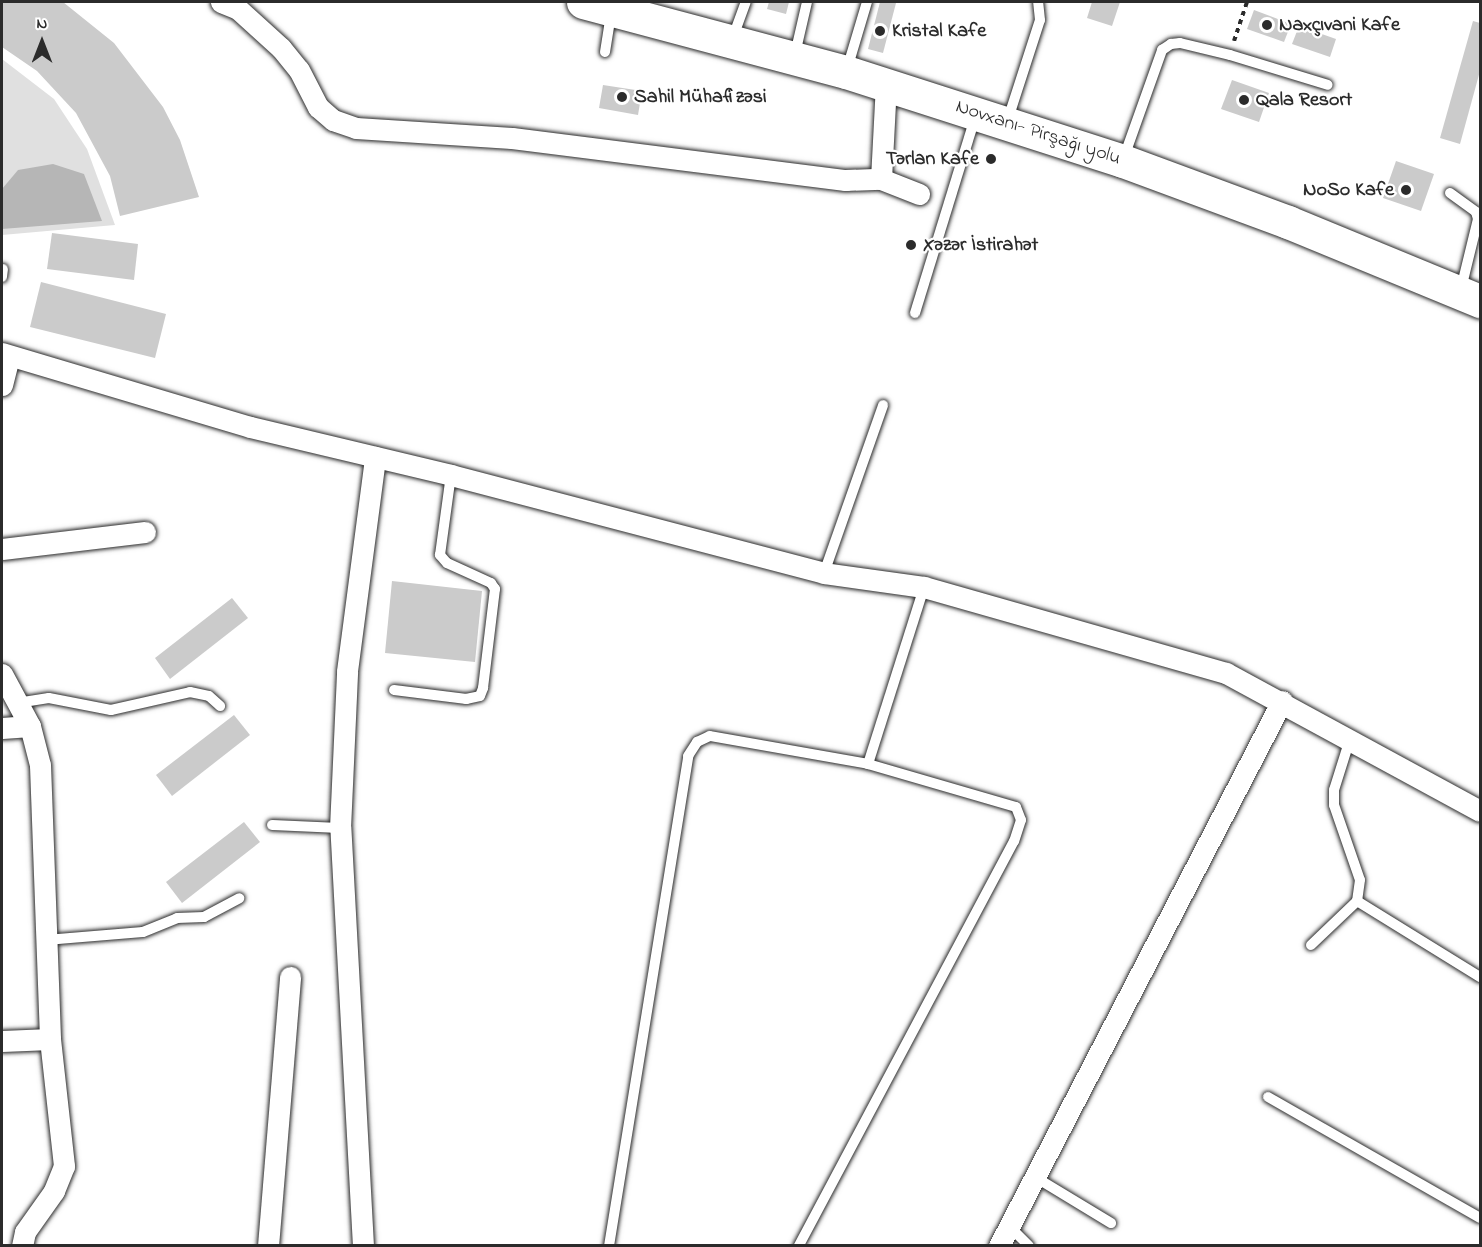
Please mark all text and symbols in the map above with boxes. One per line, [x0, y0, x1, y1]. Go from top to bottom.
north arrow [12, 12, 72, 72]
text: N [37, 12, 47, 36]
place label: Naxçıvani Kafe [1279, 13, 1400, 37]
marker: Naxçıvani Kafe [1260, 18, 1274, 32]
place label: Kristal Kafe [892, 19, 986, 43]
marker: Kristal Kafe [873, 24, 887, 38]
place label: Sahil Mühafizəsi [634, 85, 766, 109]
place label: Qala Resort [1256, 88, 1352, 112]
marker: Sahil Mühafizəsi [615, 90, 629, 104]
marker: Qala Resort [1237, 93, 1251, 107]
street label: Novxanı- Pirşağı yolu [952, 95, 1124, 171]
place label: Tərlan Kafe [886, 147, 979, 171]
marker: Tərlan Kafe [984, 152, 998, 166]
place label: NoSo Kafe [1303, 178, 1394, 202]
marker: NoSo Kafe [1399, 183, 1413, 197]
place label: Xəzər İstirahət [923, 233, 1038, 257]
marker: Xəzər İstirahət [904, 238, 918, 252]

